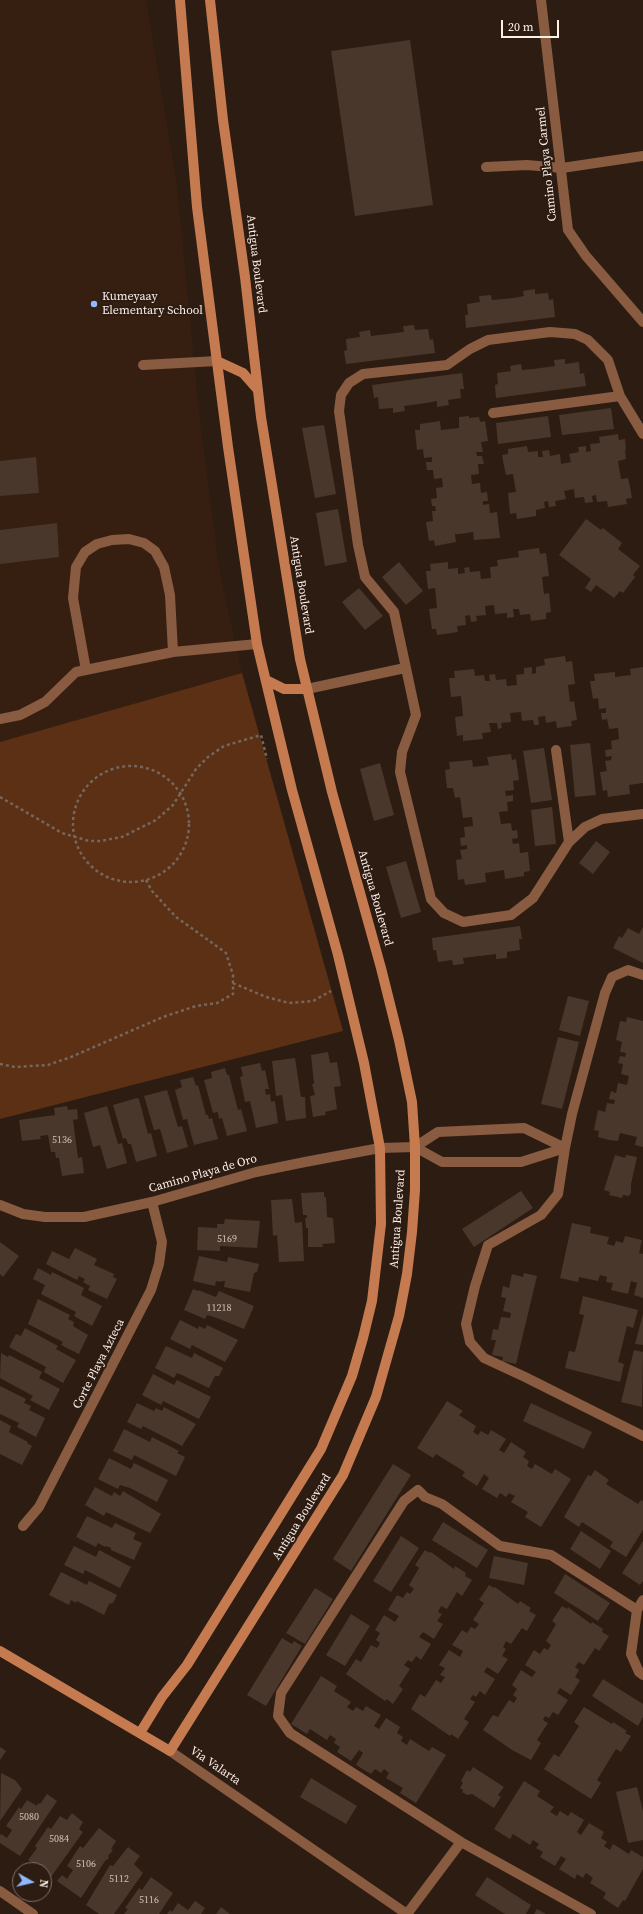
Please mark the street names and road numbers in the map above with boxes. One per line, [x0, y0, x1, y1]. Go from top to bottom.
street label: Camino Playa Carmel [534, 106, 560, 222]
street label: Antigua Boulevard [243, 214, 269, 314]
street label: Antigua Boulevard [286, 535, 316, 635]
street label: Antigua Boulevard [354, 848, 396, 948]
street label: Camino Playa de Oro [147, 1152, 259, 1196]
street label: Antigua Boulevard [387, 1169, 409, 1269]
street label: Corte Playa Azteca [70, 1317, 128, 1411]
street label: Antigua Boulevard [270, 1471, 334, 1563]
street label: Via Valarta [187, 1744, 243, 1788]

